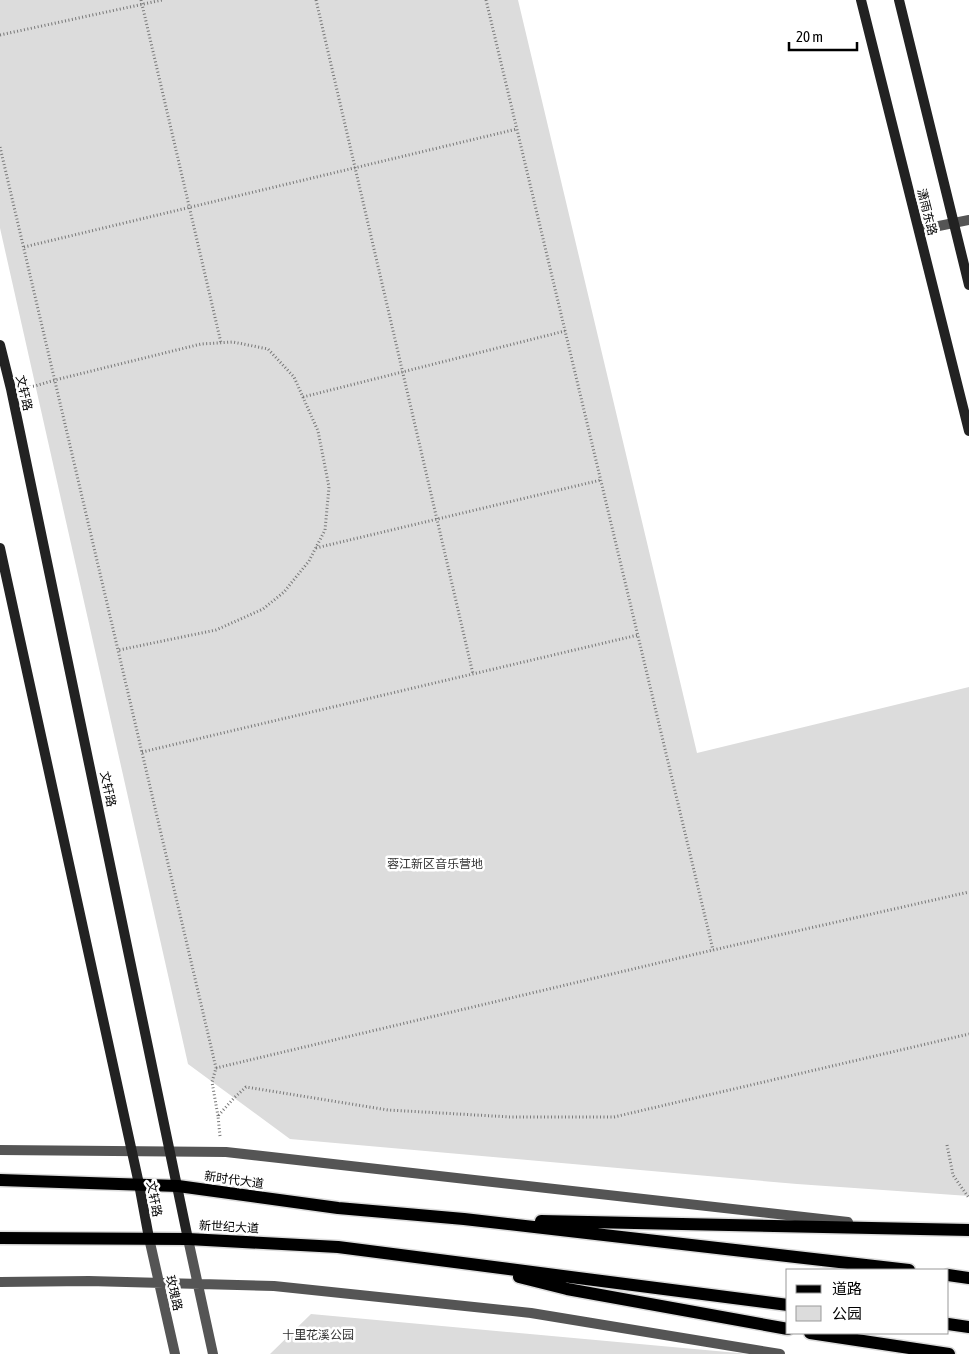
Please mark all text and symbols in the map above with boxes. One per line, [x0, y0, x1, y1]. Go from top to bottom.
scale bar [789, 20, 856, 52]
text: 20 m [796, 28, 823, 45]
street label: 潇雨东路 [914, 187, 940, 237]
street label: 文轩路 [13, 374, 35, 412]
street label: 文轩路 [97, 770, 119, 808]
park label: 蓉江新区音乐营地 [387, 857, 483, 871]
street label: 新时代大道 [203, 1169, 265, 1191]
street label: 文轩路 [144, 1180, 164, 1218]
street label: 新世纪大道 [199, 1218, 259, 1236]
legend [786, 1269, 949, 1334]
street label: 玫瑰路 [163, 1274, 185, 1312]
text: 道路 [832, 1280, 862, 1297]
text: 公园 [832, 1305, 862, 1322]
park label: 十里花溪公园 [282, 1328, 354, 1342]

